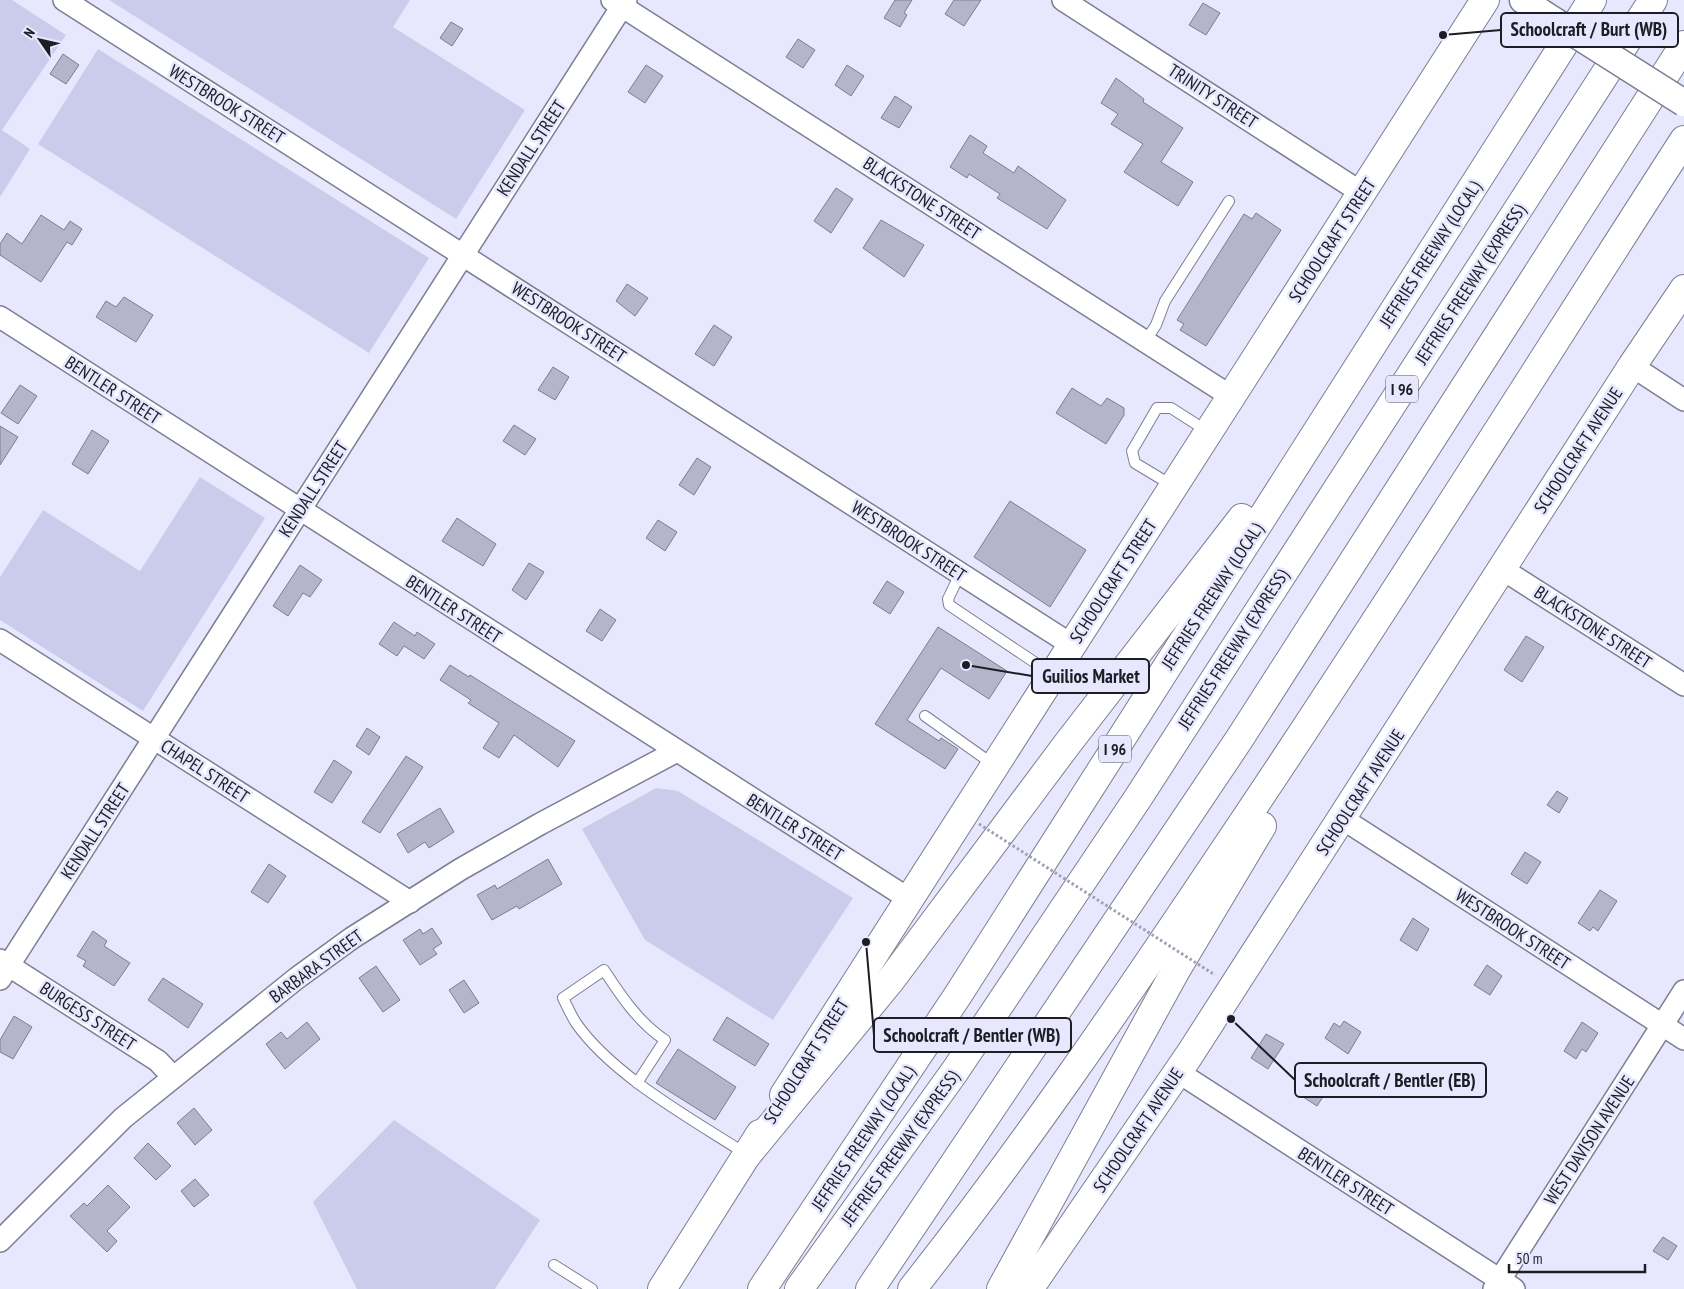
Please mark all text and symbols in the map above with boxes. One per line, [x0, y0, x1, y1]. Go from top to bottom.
callout: Schoolcraft / Burt (WB) [1501, 13, 1678, 47]
north arrow [15, 15, 65, 65]
text: Schoolcraft / Burt (WB) [1511, 17, 1667, 41]
text: N [20, 25, 39, 41]
street label: WESTBROOK STREET [165, 59, 289, 149]
street label: TRINITY STREET [1164, 59, 1262, 133]
street label: KENDALL STREET [491, 96, 571, 200]
street label: BLACKSTONE STREET [859, 151, 985, 245]
street label: SCHOOLCRAFT STREET [1283, 174, 1381, 306]
street label: JEFFRIES FREEWAY (LOCAL) [1374, 176, 1486, 332]
street label: JEFFRIES FREEWAY (EXPRESS) [1409, 199, 1531, 369]
street label: WESTBROOK STREET [507, 276, 631, 368]
street label: BENTLER STREET [61, 351, 165, 429]
road number: I 96 [1386, 376, 1418, 402]
street label: SCHOOLCRAFT AVENUE [1529, 383, 1627, 517]
street label: KENDALL STREET [273, 437, 353, 541]
street label: WESTBROOK STREET [847, 495, 971, 587]
street label: SCHOOLCRAFT STREET [1064, 515, 1162, 647]
street label: JEFFRIES FREEWAY (LOCAL) [1156, 518, 1268, 674]
street label: JEFFRIES FREEWAY (EXPRESS) [1172, 564, 1294, 734]
street label: BENTLER STREET [402, 570, 506, 648]
street label: BLACKSTONE STREET [1530, 580, 1656, 674]
callout: Guilios Market [1032, 659, 1149, 693]
text: Guilios Market [1042, 664, 1140, 688]
street label: SCHOOLCRAFT AVENUE [1311, 725, 1409, 859]
street label: CHAPEL STREET [156, 734, 254, 808]
road number: I 96 [1099, 736, 1131, 762]
street label: KENDALL STREET [55, 779, 135, 883]
street label: BENTLER STREET [742, 788, 848, 866]
street label: WESTBROOK STREET [1451, 883, 1575, 975]
street label: BARBARA STREET [265, 924, 367, 1008]
street label: BURGESS STREET [36, 976, 140, 1056]
street label: SCHOOLCRAFT STREET [758, 994, 854, 1128]
callout: Schoolcraft / Bentler (WB) [874, 1018, 1071, 1052]
text: Schoolcraft / Bentler (WB) [883, 1023, 1061, 1047]
street label: JEFFRIES FREEWAY (LOCAL) [805, 1061, 920, 1216]
street label: SCHOOLCRAFT AVENUE [1088, 1063, 1188, 1197]
callout: Schoolcraft / Bentler (EB) [1295, 1063, 1486, 1097]
street label: JEFFRIES FREEWAY (EXPRESS) [835, 1065, 965, 1231]
text: Schoolcraft / Bentler (EB) [1304, 1068, 1476, 1092]
street label: WEST DAVISON AVENUE [1539, 1071, 1639, 1209]
street label: BENTLER STREET [1294, 1142, 1398, 1220]
scale bar [1509, 1242, 1645, 1274]
text: 50 m [1516, 1249, 1542, 1268]

